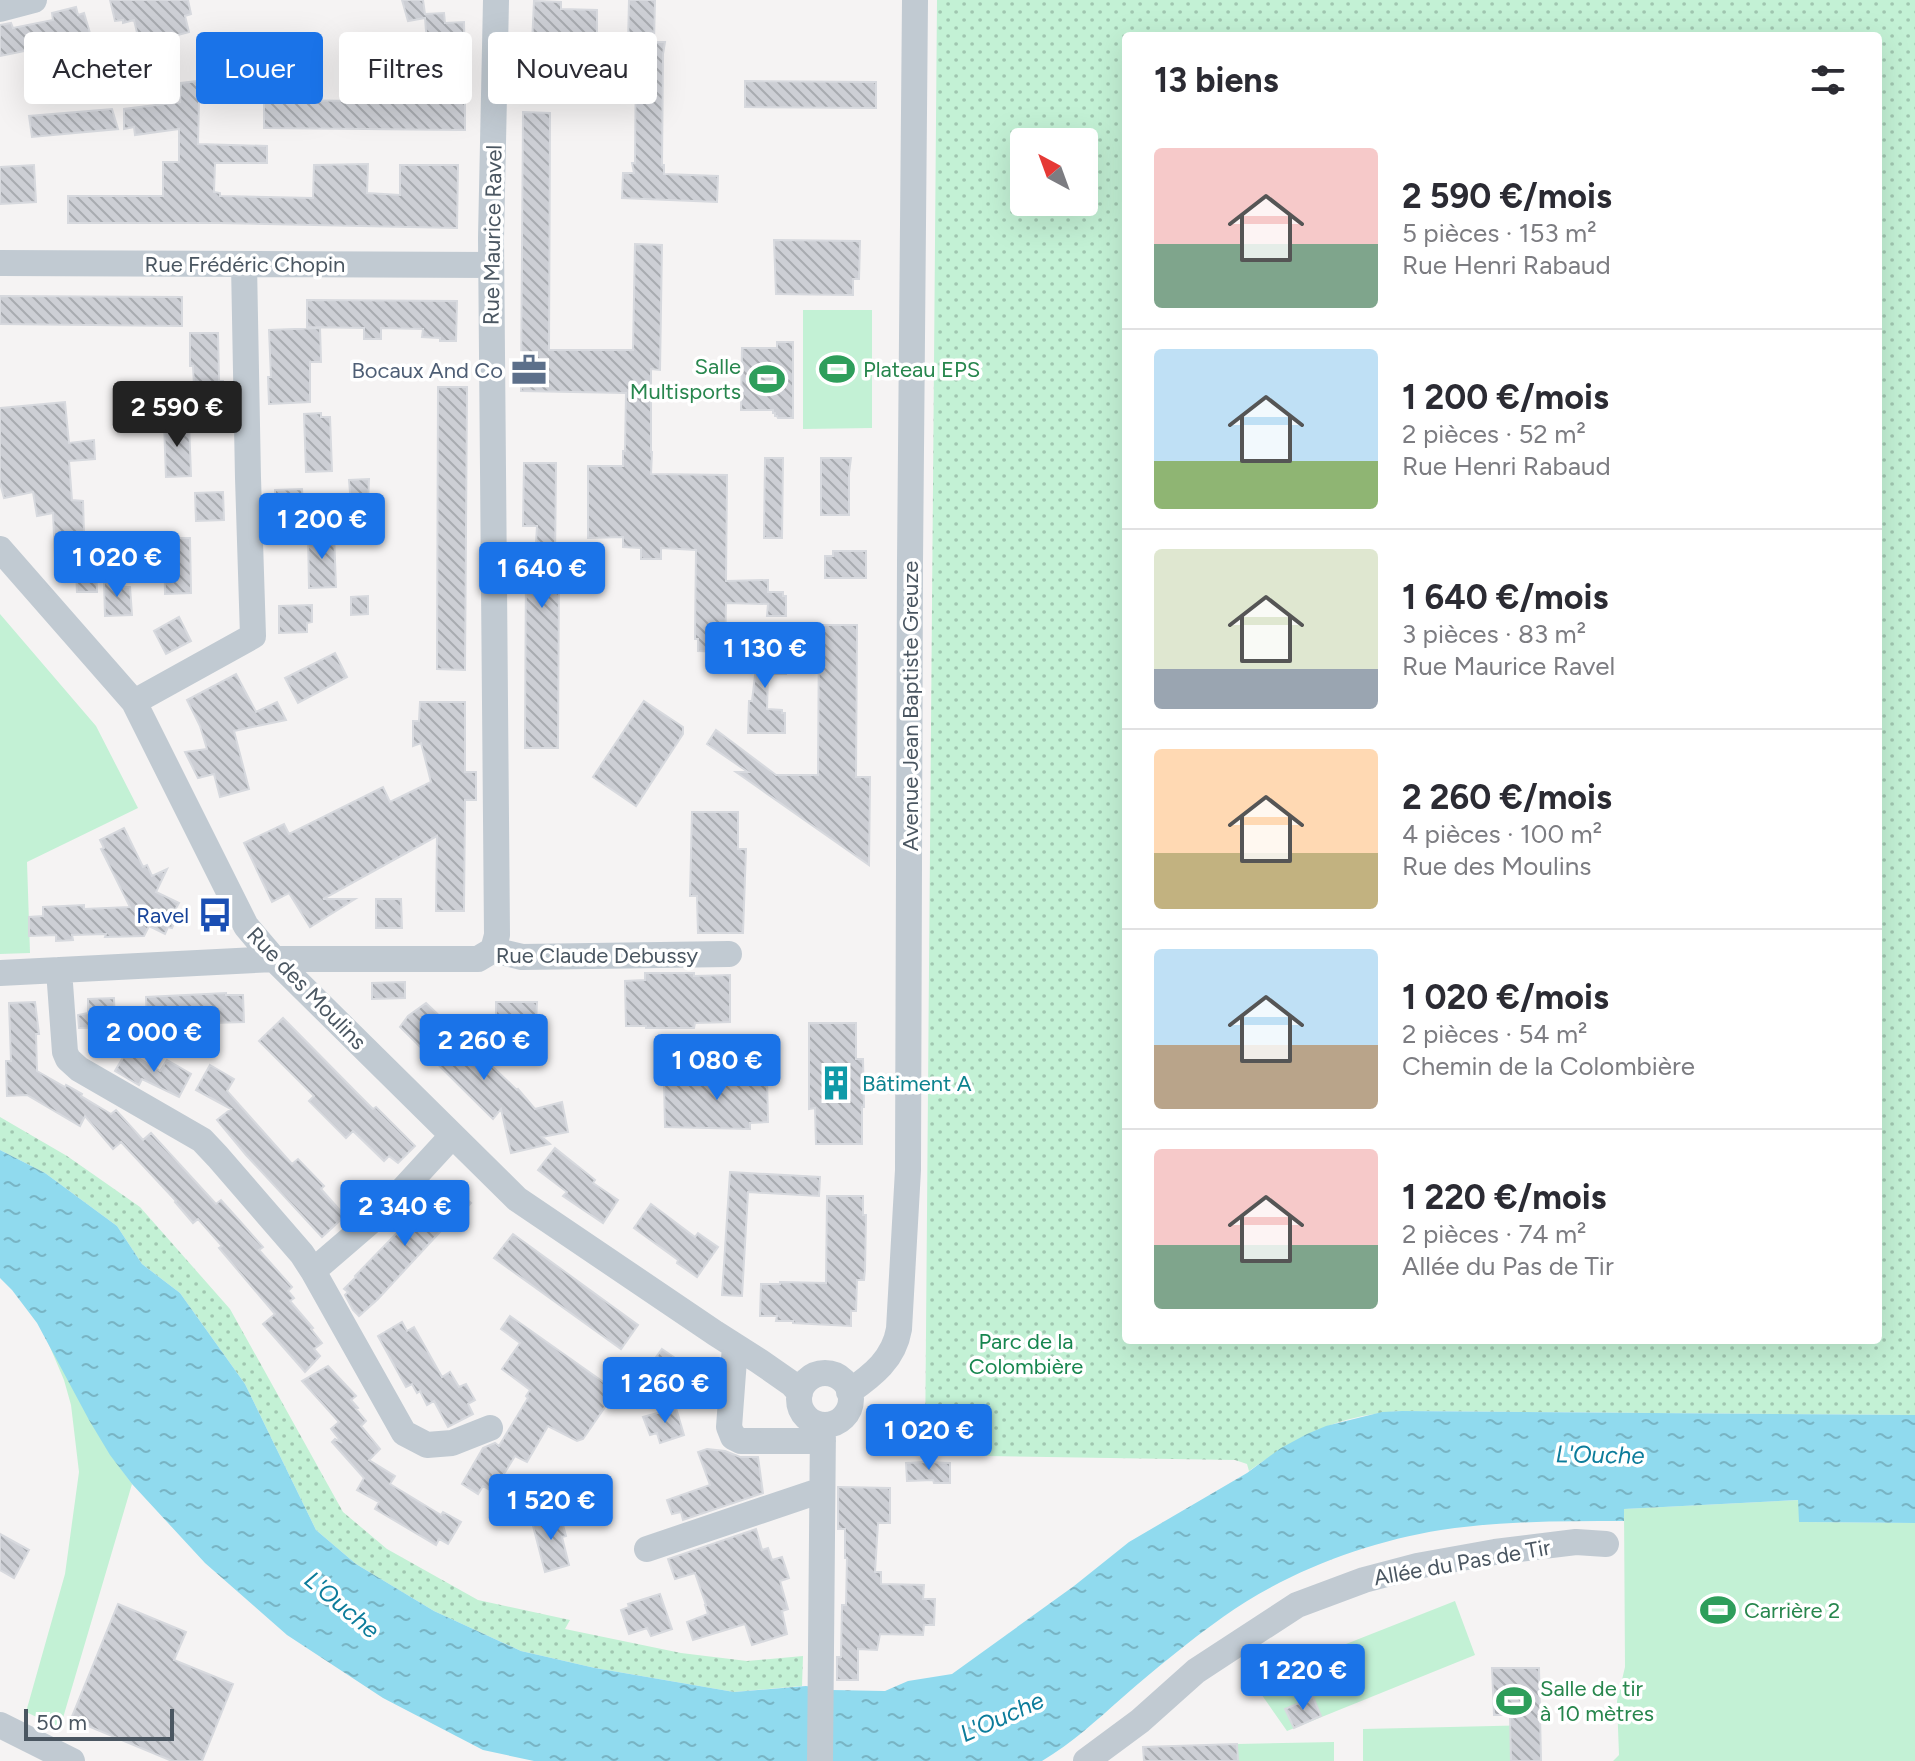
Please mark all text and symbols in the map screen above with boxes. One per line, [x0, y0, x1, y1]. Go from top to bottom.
chip: Acheter [24, 32, 180, 104]
chip: Louer [196, 32, 323, 104]
chip: Filtres [339, 32, 472, 104]
chip: Nouveau [488, 32, 657, 104]
icon: filters [1806, 58, 1850, 102]
text: 13 biens [1154, 60, 1279, 101]
north arrow [1010, 128, 1098, 216]
map controls [1010, 128, 1098, 216]
street label: Rue Maurice Ravel [477, 145, 508, 325]
text: 2 590 €/mois [1402, 176, 1612, 217]
icon: home [1218, 180, 1314, 276]
text: 5 pièces · 153 m² [1402, 217, 1597, 249]
text: Rue Henri Rabaud [1402, 249, 1611, 281]
street label: Rue Frédéric Chopin [145, 251, 345, 278]
sports icon: Plateau EPS [818, 350, 856, 388]
office icon: Bocaux And Co [510, 351, 548, 389]
place label: Salle Multisports [630, 353, 741, 405]
place label: Plateau EPS [863, 356, 980, 383]
place label: Bocaux And Co [351, 357, 503, 384]
sports icon: Salle Multisports [748, 360, 786, 398]
text: 1 200 €/mois [1402, 377, 1609, 418]
pin: 2 590 € [103, 381, 251, 449]
icon: home [1218, 381, 1314, 477]
text: 2 590 € [131, 391, 223, 423]
text: 2 pièces · 52 m² [1402, 418, 1586, 450]
text: Rue Henri Rabaud [1402, 450, 1611, 482]
pin: 1 200 € [248, 493, 396, 561]
text: 1 200 € [277, 503, 367, 535]
pin: 1 020 € [43, 531, 191, 599]
text: 1 020 € [72, 541, 162, 573]
pin: 1 640 € [468, 542, 616, 610]
text: 1 640 € [497, 552, 587, 584]
street label: Avenue Jean Baptiste Greuze [897, 561, 924, 851]
text: 1 640 €/mois [1402, 577, 1608, 618]
icon: home [1218, 581, 1314, 677]
text: 3 pièces · 83 m² [1402, 618, 1586, 650]
pin: 1 130 € [691, 622, 839, 690]
text: 1 130 € [723, 632, 807, 664]
text: Rue Maurice Ravel [1402, 650, 1615, 682]
text: 2 260 €/mois [1402, 777, 1612, 818]
icon: home [1218, 781, 1314, 877]
text: 4 pièces · 100 m² [1402, 818, 1602, 850]
text: Rue des Moulins [1402, 850, 1591, 882]
bus stop icon: Ravel [196, 896, 234, 934]
place label: Ravel [136, 902, 189, 929]
street label: Rue des Moulins [241, 921, 372, 1055]
street label: Rue Claude Debussy [496, 942, 699, 969]
text: 1 020 €/mois [1402, 977, 1609, 1018]
icon: home [1218, 981, 1314, 1077]
pin: 2 000 € [80, 1006, 228, 1074]
pin: 2 260 € [410, 1014, 558, 1082]
text: 2 000 € [106, 1016, 202, 1048]
text: 2 pièces · 54 m² [1402, 1018, 1587, 1050]
text: 2 260 € [438, 1024, 530, 1056]
pin: 1 080 € [643, 1034, 791, 1102]
text: 1 080 € [671, 1044, 763, 1076]
text: Chemin de la Colombière [1402, 1050, 1695, 1082]
building icon: Bâtiment A [817, 1064, 855, 1102]
place label: Bâtiment A [862, 1070, 972, 1097]
text: 1 220 €/mois [1402, 1177, 1606, 1218]
pin: 2 340 € [331, 1180, 479, 1248]
icon: home [1218, 1181, 1314, 1277]
text: 2 340 € [358, 1190, 452, 1222]
text: 2 pièces · 74 m² [1402, 1218, 1586, 1250]
text: Allée du Pas de Tir [1402, 1250, 1614, 1282]
park label: Parc de la Colombière [969, 1328, 1083, 1380]
pin: 1 260 € [591, 1357, 739, 1425]
text: 1 260 € [621, 1367, 709, 1399]
pin: 1 020 € [855, 1404, 1003, 1472]
text: 1 020 € [884, 1414, 974, 1446]
water label: L'Ouche [1555, 1439, 1645, 1470]
pin: 1 520 € [477, 1474, 625, 1542]
text: 1 520 € [507, 1484, 595, 1516]
street label: Allée du Pas de Tir [1372, 1534, 1553, 1591]
water label: L'Ouche [299, 1565, 386, 1644]
sports icon: Carrière 2 [1699, 1591, 1737, 1629]
place label: Carrière 2 [1744, 1597, 1840, 1624]
pin: 1 220 € [1229, 1644, 1377, 1712]
text: 1 220 € [1259, 1654, 1347, 1686]
place label: Salle de tir à 10 mètres [1540, 1675, 1654, 1727]
sports icon: Salle de tir à 10 mètres [1495, 1682, 1533, 1720]
water label: L'Ouche [955, 1685, 1048, 1748]
scale bar [24, 1705, 174, 1741]
text: 50 m [36, 1709, 87, 1736]

